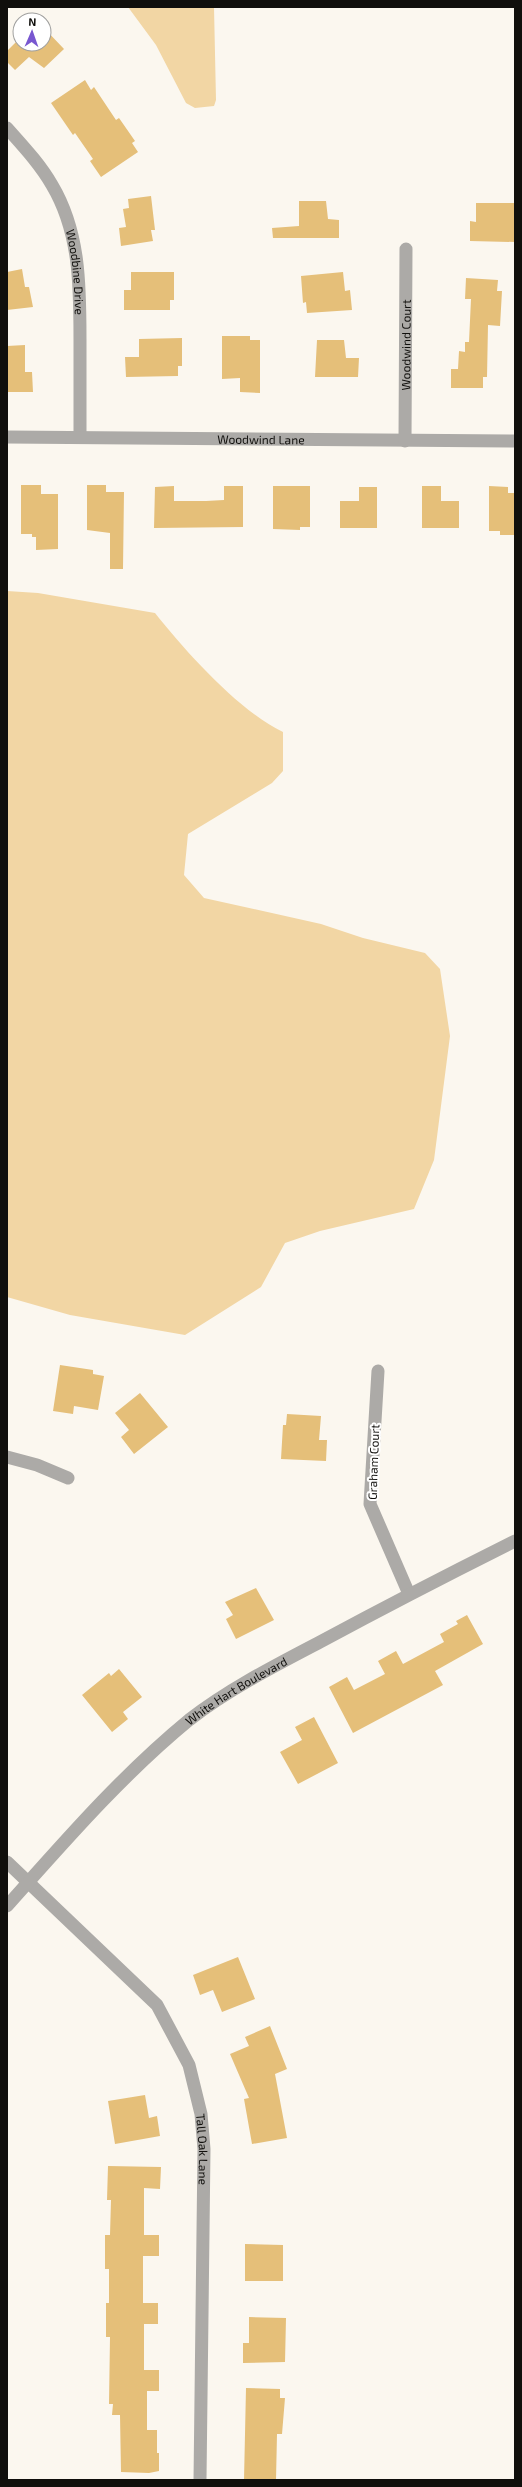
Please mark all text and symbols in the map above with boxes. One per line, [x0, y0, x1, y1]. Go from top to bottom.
north arrow [12, 12, 52, 52]
text: N [28, 15, 37, 28]
street label: Woodbine Drive [64, 228, 87, 315]
street label: Woodwind Court [398, 299, 413, 391]
street label: Woodwind Lane [217, 432, 305, 446]
street label: Graham Court [365, 1424, 381, 1500]
street label: White Hart Boulevard [182, 1654, 289, 1728]
street label: Tall Oak Lane [194, 2113, 211, 2185]

